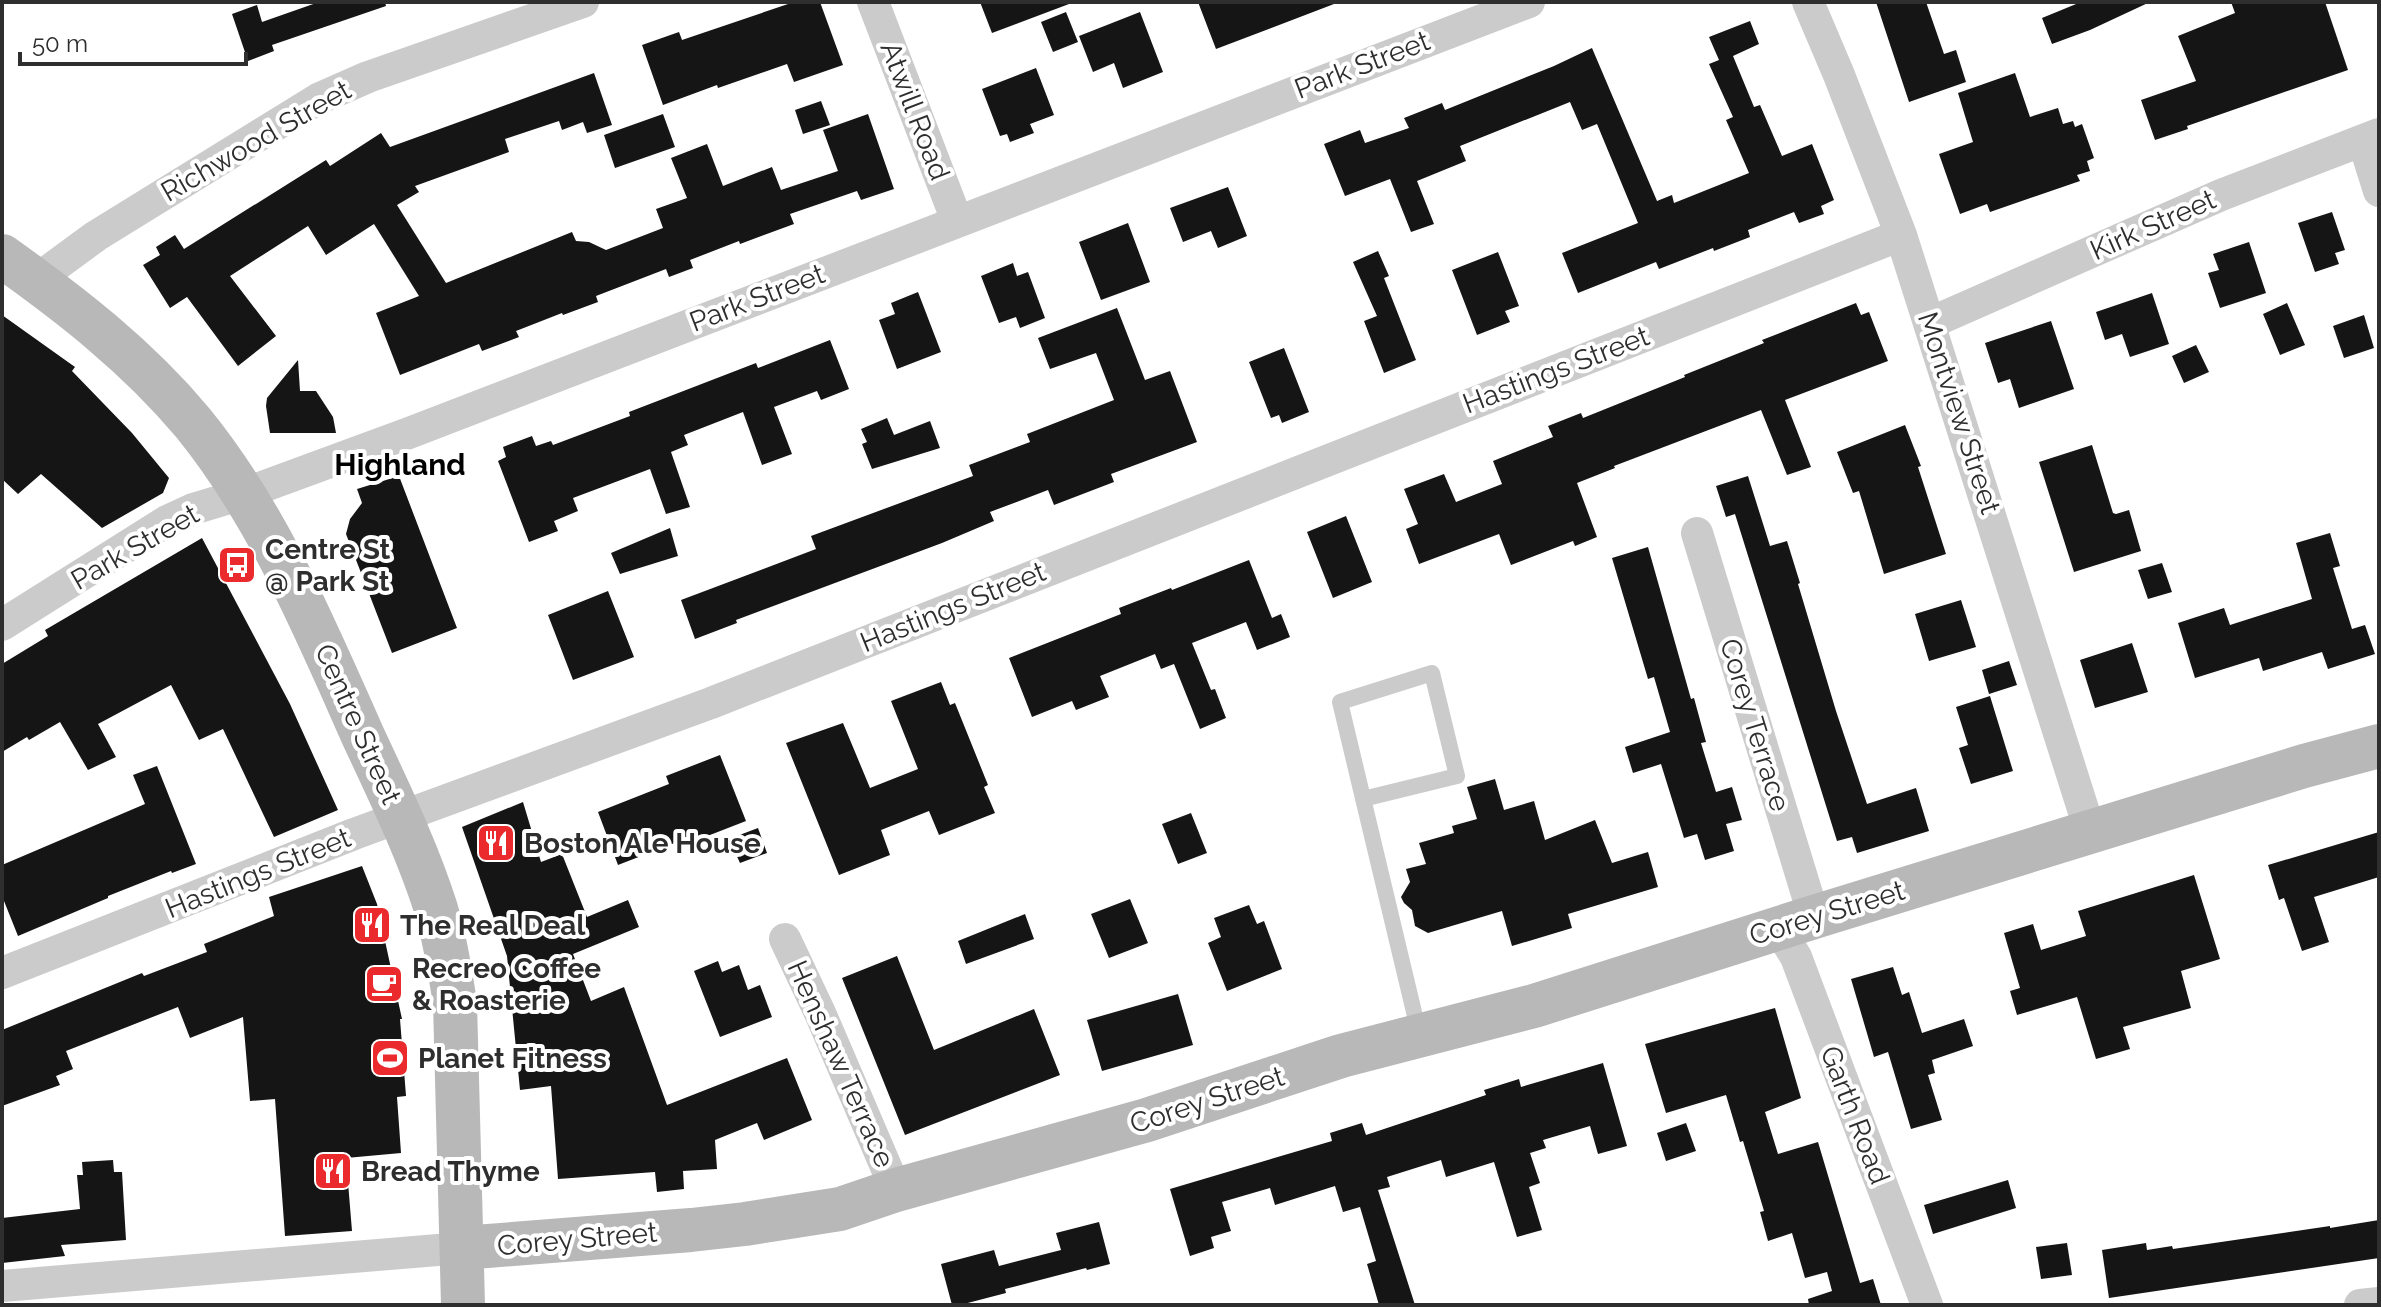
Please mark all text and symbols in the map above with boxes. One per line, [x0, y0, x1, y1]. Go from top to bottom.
scale bar [20, 16, 246, 66]
street label: Park Street [1290, 24, 1435, 106]
text: 50 m [32, 29, 88, 58]
street label: Atwill Road [874, 37, 956, 185]
street label: Richwood Street [155, 73, 357, 209]
street label: Kirk Street [2085, 183, 2221, 267]
street label: Park Street [685, 257, 830, 339]
street label: Montview Street [1911, 308, 2007, 519]
street label: Hastings Street [1458, 319, 1654, 421]
district label: Highland [334, 447, 466, 482]
street label: Park Street [65, 497, 205, 597]
place label: Centre St @ Park St [265, 533, 390, 598]
bus stop icon: Centre St @ Park St [216, 544, 258, 586]
street label: Hastings Street [856, 555, 1051, 659]
street label: Corey Terrace [1713, 635, 1797, 815]
street label: Centre Street [308, 639, 408, 810]
street label: Hastings Street [161, 821, 356, 925]
restaurant icon: Boston Ale House [475, 822, 517, 864]
place label: Boston Ale House [524, 827, 761, 860]
street label: Corey Street [1745, 874, 1909, 952]
restaurant icon: The Real Deal [351, 904, 393, 946]
place label: The Real Deal [400, 909, 585, 942]
place label: Recreo Coffee & Roasterie [412, 952, 601, 1017]
street label: Henshaw Terrace [781, 955, 901, 1173]
cafe icon: Recreo Coffee & Roasterie [363, 963, 405, 1005]
sports icon: Planet Fitness [369, 1037, 411, 1079]
street label: Garth Road [1814, 1041, 1896, 1189]
place label: Planet Fitness [418, 1042, 607, 1075]
street label: Corey Street [1126, 1059, 1289, 1140]
restaurant icon: Bread Thyme [312, 1150, 354, 1192]
place label: Bread Thyme [361, 1155, 540, 1188]
street label: Corey Street [496, 1216, 659, 1262]

